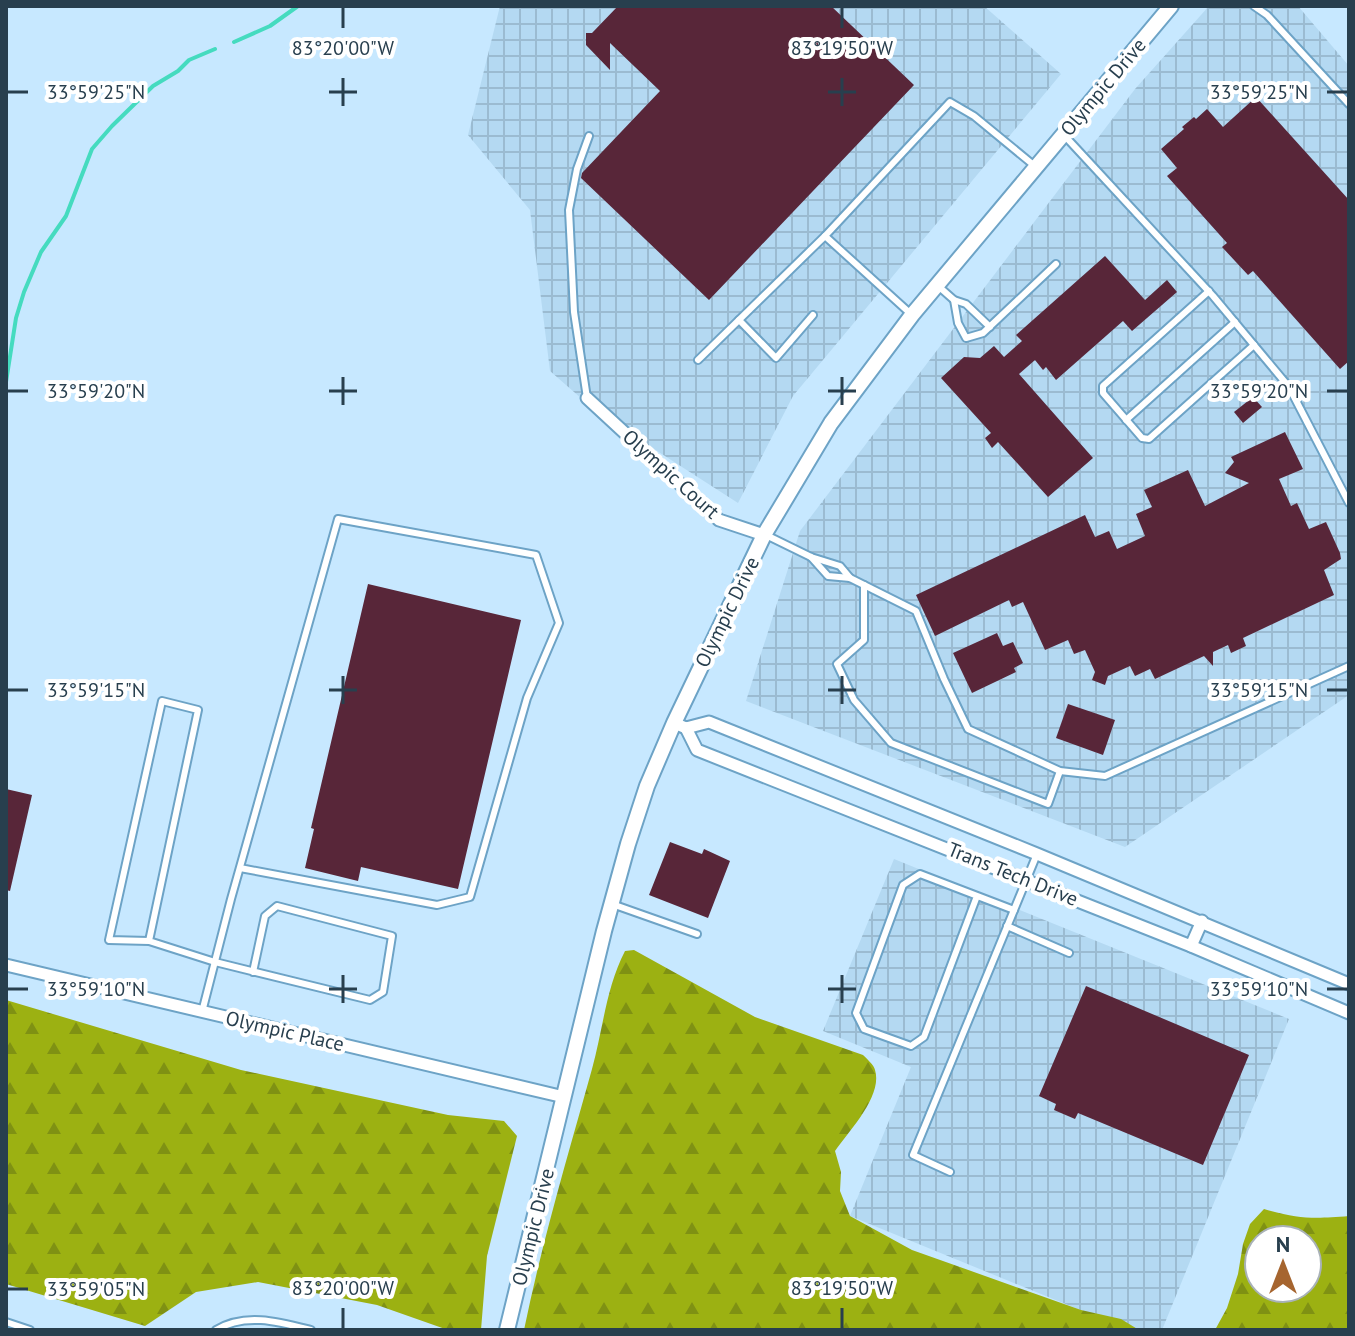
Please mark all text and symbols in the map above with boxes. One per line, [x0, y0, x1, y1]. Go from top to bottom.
street label: Olympic Drive [1054, 33, 1152, 141]
text: 83°20'00"W [292, 35, 395, 61]
text: 83°19'50"W [791, 35, 894, 61]
text: 33°59'25"N [47, 79, 145, 105]
text: 33°59'25"N [1210, 79, 1308, 105]
text: 33°59'20"N [47, 378, 145, 404]
text: 33°59'20"N [1210, 378, 1308, 404]
street label: Olympic Court [617, 424, 725, 524]
street label: Olympic Drive [689, 552, 765, 672]
text: 33°59'15"N [47, 677, 145, 703]
text: 33°59'15"N [1210, 677, 1308, 703]
street label: Trans Tech Drive [944, 836, 1082, 912]
text: 33°59'10"N [47, 976, 145, 1002]
text: 33°59'10"N [1210, 976, 1308, 1002]
street label: Olympic Place [223, 1005, 347, 1057]
street label: Olympic Drive [506, 1166, 560, 1288]
north arrow [1243, 1224, 1323, 1304]
text: N [1276, 1230, 1290, 1258]
text: 83°20'00"W [292, 1275, 395, 1301]
text: 83°19'50"W [791, 1275, 894, 1301]
text: 33°59'05"N [47, 1276, 145, 1302]

